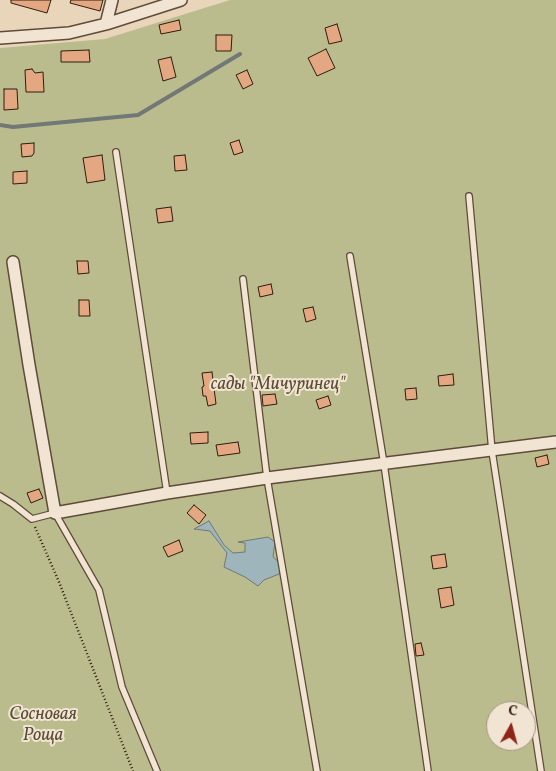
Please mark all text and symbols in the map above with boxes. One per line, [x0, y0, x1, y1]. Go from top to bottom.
park label: сады "Мичуринец" [211, 375, 345, 397]
north arrow [486, 701, 536, 751]
text: С [507, 702, 518, 722]
park label: Сосновая Роща [9, 705, 77, 748]

